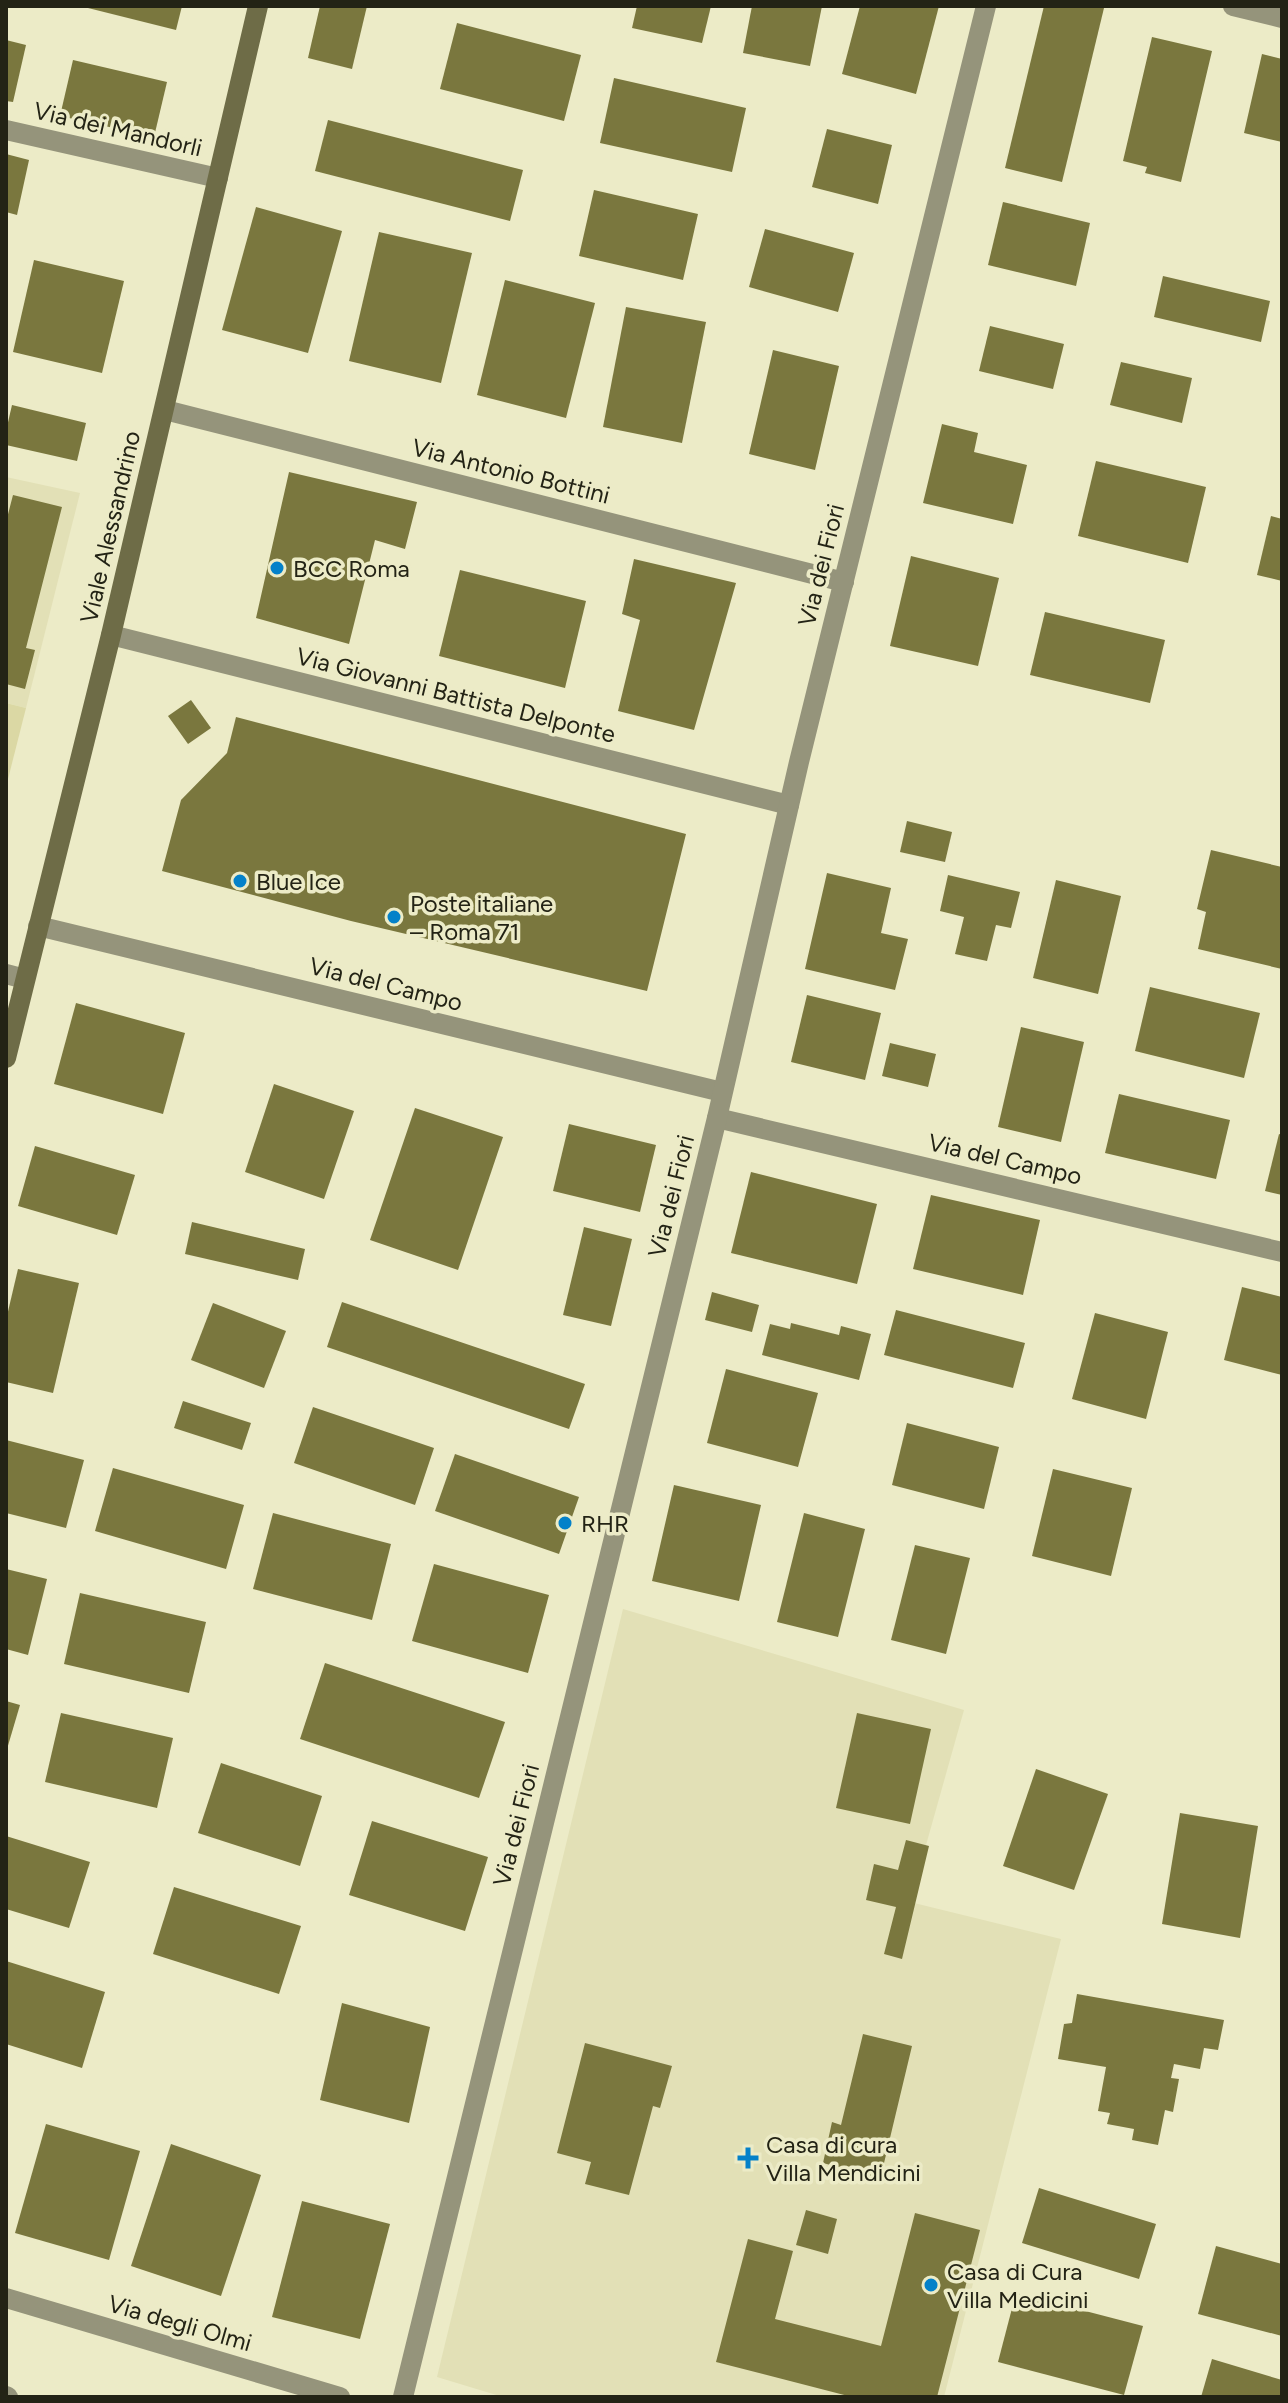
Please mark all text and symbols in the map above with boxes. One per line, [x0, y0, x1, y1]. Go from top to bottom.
street label: Via dei Mandorli [31, 96, 205, 162]
street label: Viale Alessandrino [74, 428, 146, 626]
street label: Via Antonio Bottini [409, 432, 613, 510]
street label: Via dei Fiori [792, 501, 850, 629]
place label: BCC Roma [293, 554, 410, 583]
marker: BCC Roma [268, 559, 286, 577]
street label: Via Giovanni Battista Delponte [293, 641, 619, 749]
place label: Blue Ice [256, 867, 341, 896]
marker: Blue Ice [231, 872, 249, 890]
place label: Poste italiane – Roma 71 [410, 889, 553, 946]
marker: Poste italiane – Roma 71 [385, 908, 403, 926]
street label: Via del Campo [306, 951, 466, 1017]
street label: Via del Campo [925, 1127, 1085, 1191]
street label: Via dei Fiori [642, 1132, 700, 1260]
place label: RHR [581, 1509, 629, 1538]
marker: RHR [556, 1514, 574, 1532]
street label: Via dei Fiori [487, 1761, 545, 1889]
place label: Casa di cura Villa Mendicini [766, 2130, 921, 2187]
marker: Casa di cura Villa Mendicini [737, 2147, 759, 2169]
place label: Casa di Cura Villa Medicini [947, 2257, 1088, 2314]
marker: Casa di Cura Villa Medicini [922, 2276, 940, 2294]
street label: Via degli Olmi [105, 2289, 255, 2357]

